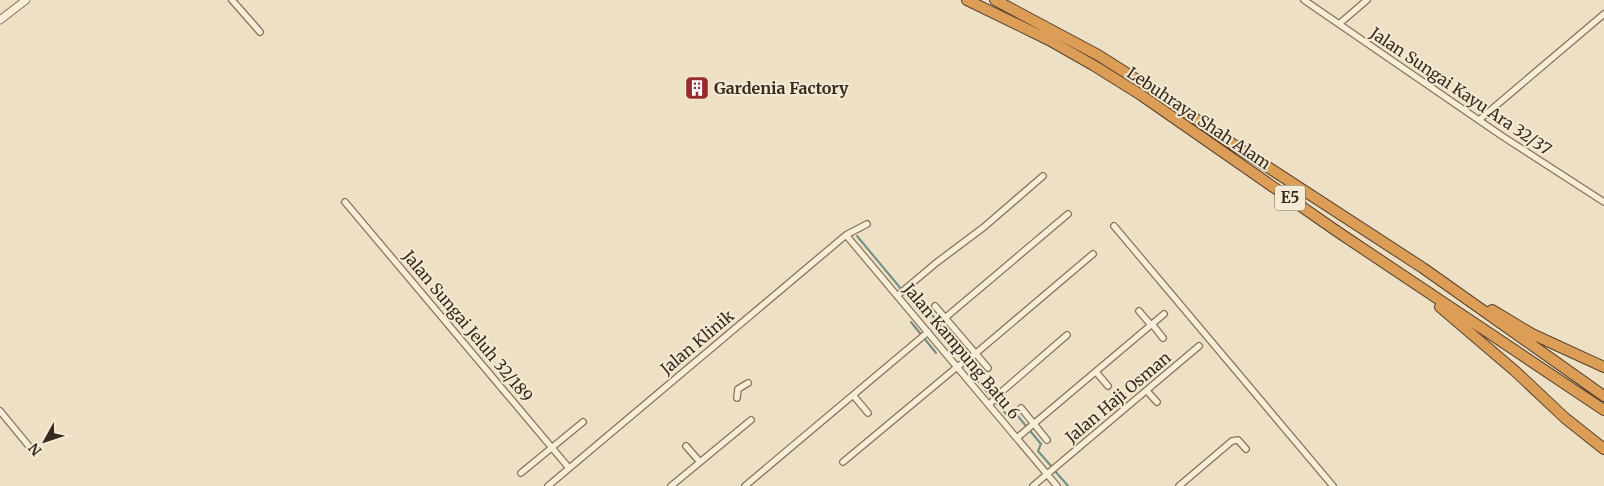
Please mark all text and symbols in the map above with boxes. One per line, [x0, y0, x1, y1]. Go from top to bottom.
street label: Jalan Sungai Kayu Ara 32/37 [1366, 22, 1555, 159]
street label: Lebuhraya Shah Alam [1123, 62, 1275, 174]
building icon: Gardenia Factory [684, 75, 710, 101]
place label: Gardenia Factory [714, 78, 849, 98]
road number: E5 [1275, 186, 1305, 210]
street label: Jalan Sungai Jeluh 32/189 [398, 246, 537, 406]
street label: Jalan Kampung Batu 6 [899, 278, 1025, 423]
street label: Jalan Klinik [655, 305, 738, 379]
street label: Jalan Haji Osman [1061, 347, 1175, 447]
north arrow [20, 416, 70, 466]
text: N [25, 439, 45, 459]

